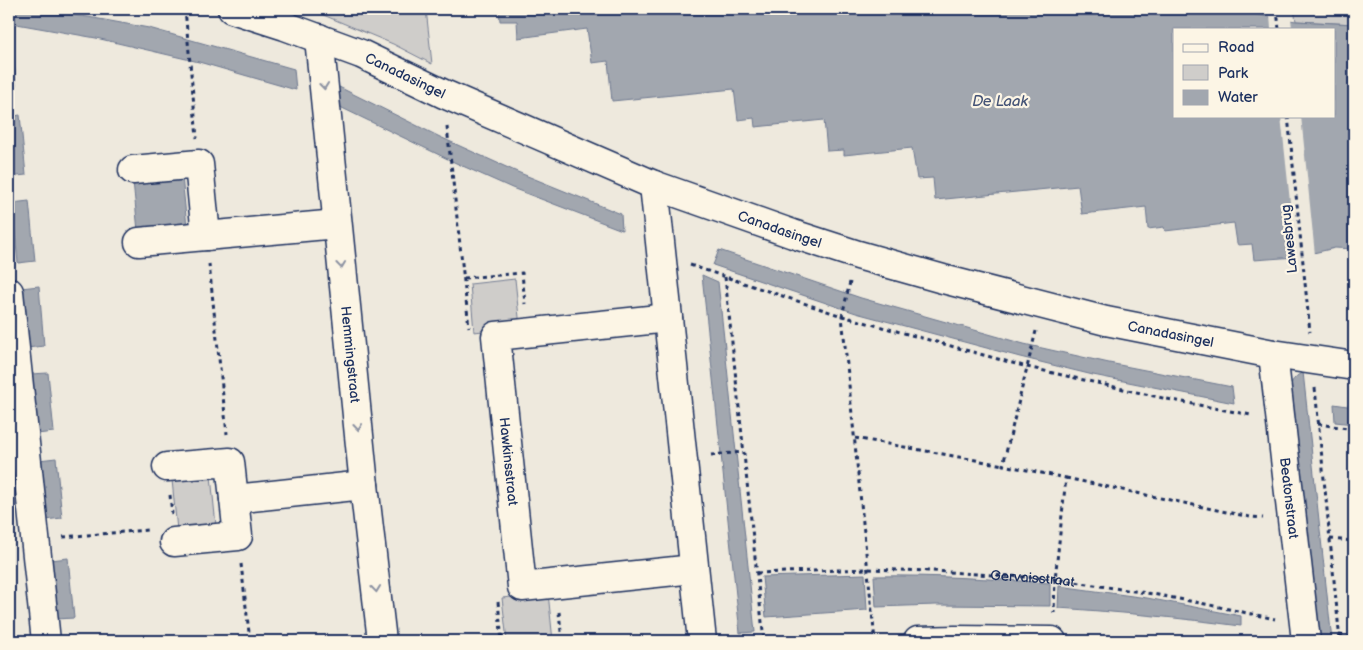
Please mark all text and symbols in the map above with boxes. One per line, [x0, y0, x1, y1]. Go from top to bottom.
legend [1173, 28, 1336, 118]
text: Road [1218, 38, 1254, 57]
street label: Canadasingel [362, 49, 449, 102]
text: Park [1218, 64, 1249, 83]
one-way arrow [318, 83, 329, 91]
text: Water [1218, 88, 1258, 107]
water label: De Laak [972, 92, 1029, 111]
street label: Lawesbrug [1277, 204, 1301, 274]
street label: Canadasingel [736, 207, 824, 251]
one-way arrow [336, 262, 347, 270]
street label: Hemmingstraat [338, 305, 364, 404]
street label: Canadasingel [1126, 317, 1215, 351]
street label: Hawkinsstraat [496, 416, 522, 507]
one-way arrow [352, 423, 363, 431]
street label: Beatonstraat [1276, 456, 1303, 540]
street label: Gervaisstraat [990, 566, 1077, 591]
one-way arrow [370, 585, 381, 593]

